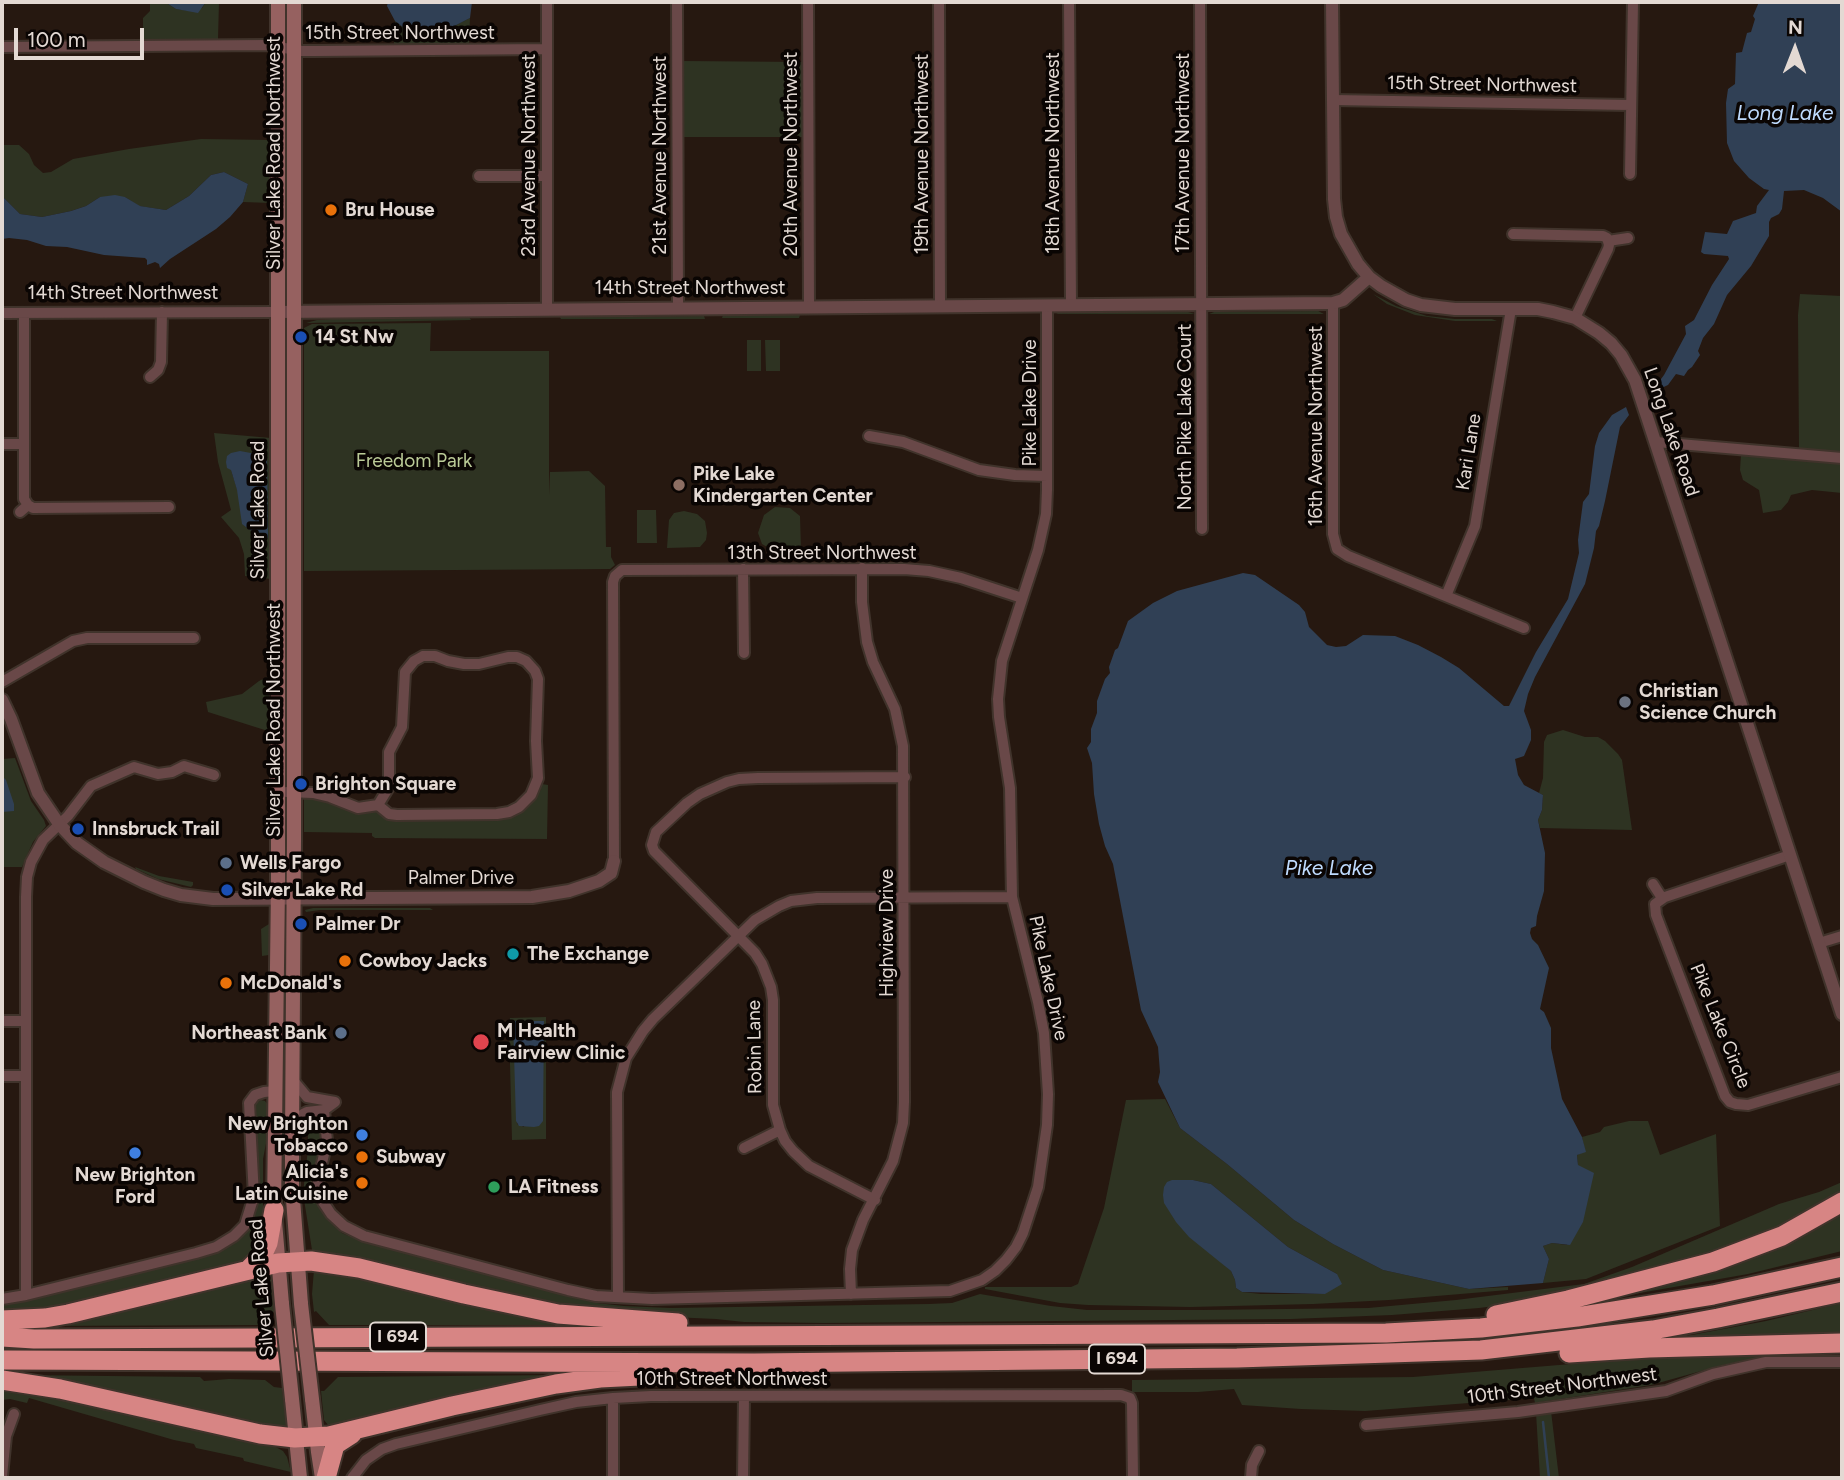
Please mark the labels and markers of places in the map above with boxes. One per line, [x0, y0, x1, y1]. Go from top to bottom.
place label: Bru House [345, 199, 435, 221]
marker: Bru House [323, 202, 339, 218]
place label: 14 St Nw [315, 326, 394, 348]
marker: 14 St Nw [293, 329, 309, 345]
place label: Pike Lake Kindergarten Center [693, 463, 873, 507]
marker: Pike Lake Kindergarten Center [671, 477, 687, 493]
place label: Christian Science Church [1639, 680, 1776, 724]
marker: Christian Science Church [1617, 694, 1633, 710]
place label: Brighton Square [315, 773, 456, 795]
marker: Brighton Square [293, 776, 309, 792]
place label: Innsbruck Trail [92, 818, 220, 840]
marker: Innsbruck Trail [70, 821, 86, 837]
place label: Wells Fargo [240, 852, 341, 874]
marker: Wells Fargo [218, 855, 234, 871]
place label: Silver Lake Rd [241, 879, 363, 901]
marker: Silver Lake Rd [219, 882, 235, 898]
place label: Palmer Dr [315, 913, 400, 935]
marker: Palmer Dr [293, 916, 309, 932]
place label: The Exchange [527, 943, 649, 965]
marker: The Exchange [505, 946, 521, 962]
place label: Cowboy Jacks [359, 950, 487, 972]
marker: Cowboy Jacks [337, 953, 353, 969]
place label: McDonald's [240, 972, 341, 994]
marker: McDonald's [218, 975, 234, 991]
place label: M Health Fairview Clinic [497, 1020, 625, 1064]
place label: Northeast Bank [191, 1022, 327, 1044]
marker: Northeast Bank [333, 1025, 349, 1041]
marker: M Health Fairview Clinic [471, 1032, 491, 1052]
place label: New Brighton Tobacco [227, 1113, 348, 1157]
marker: New Brighton Tobacco [354, 1127, 370, 1143]
marker: New Brighton Ford [127, 1145, 143, 1161]
place label: Subway [376, 1146, 446, 1168]
marker: Subway [354, 1149, 370, 1165]
place label: Alicia's Latin Cuisine [235, 1161, 348, 1205]
place label: New Brighton Ford [75, 1164, 195, 1208]
marker: Alicia's Latin Cuisine [354, 1175, 370, 1191]
place label: LA Fitness [508, 1176, 598, 1198]
marker: LA Fitness [486, 1179, 502, 1195]

